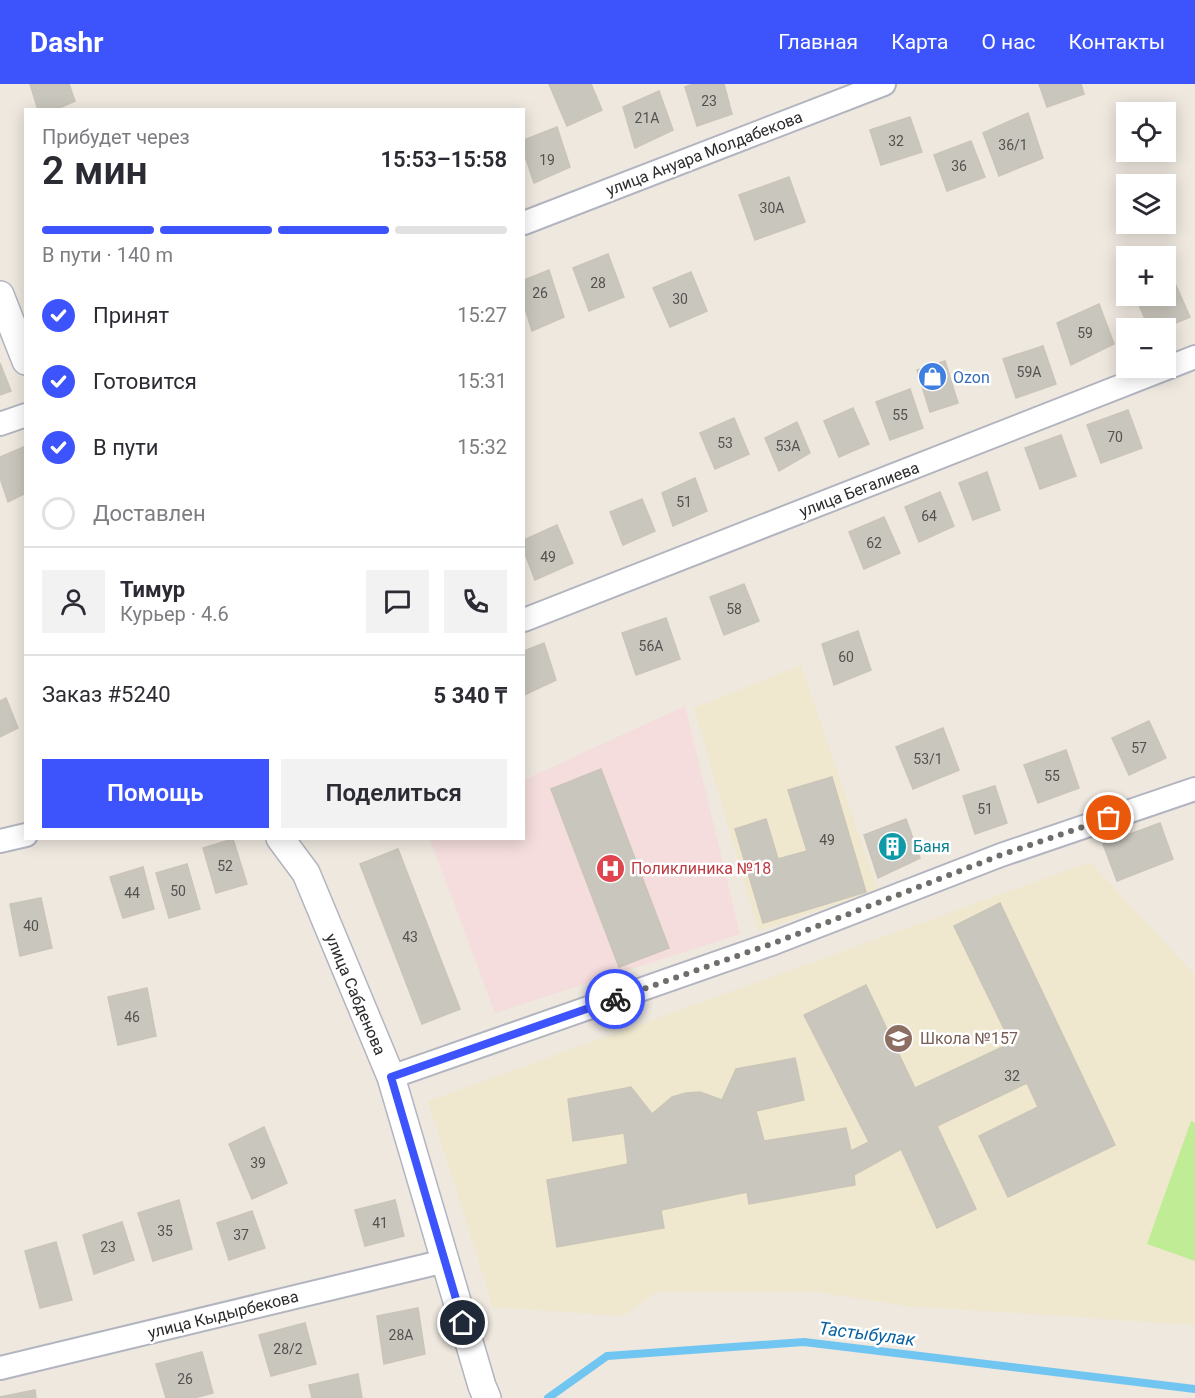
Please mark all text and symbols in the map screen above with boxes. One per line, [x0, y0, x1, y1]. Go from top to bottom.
text: Dashr [30, 26, 104, 59]
text: Главная [778, 30, 858, 54]
text: Карта [891, 30, 948, 54]
text: О нас [981, 30, 1036, 54]
text: Контакты [1069, 30, 1165, 54]
house number: 23 [701, 93, 717, 109]
map controls [1116, 102, 1176, 378]
button: locate [1116, 102, 1176, 162]
street label: улица Ануара Молдабекова [603, 107, 805, 200]
house number: 21А [635, 110, 659, 126]
text: Прибудет через [42, 125, 190, 149]
house number: 32 [888, 133, 904, 149]
house number: 36/1 [998, 137, 1028, 153]
text: 15:53–15:58 [380, 147, 507, 172]
text: 2 мин [42, 148, 148, 194]
house number: 19 [539, 152, 555, 168]
house number: 36 [951, 158, 967, 174]
button: layers [1116, 174, 1176, 234]
house number: 30А [760, 200, 784, 216]
text: В пути · 140 m [42, 243, 173, 267]
button: + [1116, 246, 1176, 306]
house number: 28 [590, 275, 606, 291]
house number: 26 [532, 285, 548, 301]
house number: 30 [672, 291, 688, 307]
icon: check [42, 299, 75, 332]
text: Принят [93, 303, 169, 328]
text: 15:27 [457, 303, 507, 327]
button: − [1116, 318, 1176, 378]
house number: 59 [1077, 325, 1093, 341]
shop icon: Ozon [916, 361, 948, 393]
house number: 59А [1017, 364, 1041, 380]
icon: check [42, 365, 75, 398]
place label: Ozon [953, 368, 990, 387]
text: Готовится [93, 369, 197, 394]
text: 15:31 [457, 369, 507, 393]
house number: 55 [892, 407, 908, 423]
house number: 70 [1107, 429, 1123, 445]
icon: check [42, 431, 75, 464]
text: В пути [93, 435, 159, 460]
text: 15:32 [457, 435, 507, 459]
house number: 53 [717, 435, 733, 451]
house number: 53А [776, 438, 800, 454]
street label: улица Бегалиева [797, 458, 922, 521]
house number: 51 [676, 494, 692, 510]
text: Доставлен [93, 501, 206, 526]
house number: 64 [921, 508, 937, 524]
house number: 62 [866, 535, 882, 551]
house number: 49 [540, 549, 556, 565]
button: person [42, 570, 105, 633]
button: chat [366, 570, 429, 633]
button: phone [444, 570, 507, 633]
text: Тимур [120, 577, 185, 602]
house number: 58 [726, 601, 742, 617]
text: Курьер · 4.6 [120, 602, 229, 626]
house number: 56А [639, 638, 663, 654]
house number: 60 [838, 649, 854, 665]
text: Заказ #5240 [42, 682, 171, 707]
text: 5 340 ₸ [434, 683, 507, 708]
house number: 57 [1131, 740, 1147, 756]
house number: 53/1 [913, 751, 943, 767]
button: Помощь [42, 759, 269, 828]
button: Поделиться [281, 759, 507, 828]
house number: 55 [1044, 768, 1060, 784]
pin [1083, 792, 1134, 843]
house number: 51 [977, 801, 993, 817]
icon: bag [1092, 801, 1125, 834]
building icon: Баня [876, 830, 908, 862]
house number: 49 [819, 832, 835, 848]
place label: Баня [913, 837, 950, 856]
hospital icon: Поликлиника №18 [594, 852, 626, 884]
house number: 52 [217, 858, 233, 874]
place label: Поликлиника №18 [631, 859, 771, 878]
house number: 50 [170, 883, 186, 899]
house number: 44 [124, 885, 140, 901]
house number: 40 [23, 918, 39, 934]
house number: 43 [402, 929, 418, 945]
street label: улица Сабденова [321, 931, 390, 1058]
courier [585, 969, 645, 1029]
icon: bike [599, 983, 632, 1016]
house number: 46 [124, 1009, 140, 1025]
school or university icon: Школа №157 [883, 1022, 915, 1054]
place label: Школа №157 [920, 1029, 1018, 1048]
house number: 32 [1004, 1068, 1020, 1084]
house number: 39 [250, 1155, 266, 1171]
house number: 41 [372, 1215, 388, 1231]
house number: 35 [157, 1223, 173, 1239]
house number: 37 [233, 1227, 249, 1243]
house number: 23 [100, 1239, 116, 1255]
street label: улица Кыдырбекова [146, 1287, 300, 1342]
pin [437, 1297, 488, 1348]
icon: home [446, 1306, 479, 1339]
water label: Тастыбулак [818, 1317, 917, 1350]
house number: 28А [389, 1327, 413, 1343]
house number: 28/2 [273, 1341, 303, 1357]
house number: 26 [177, 1371, 193, 1387]

